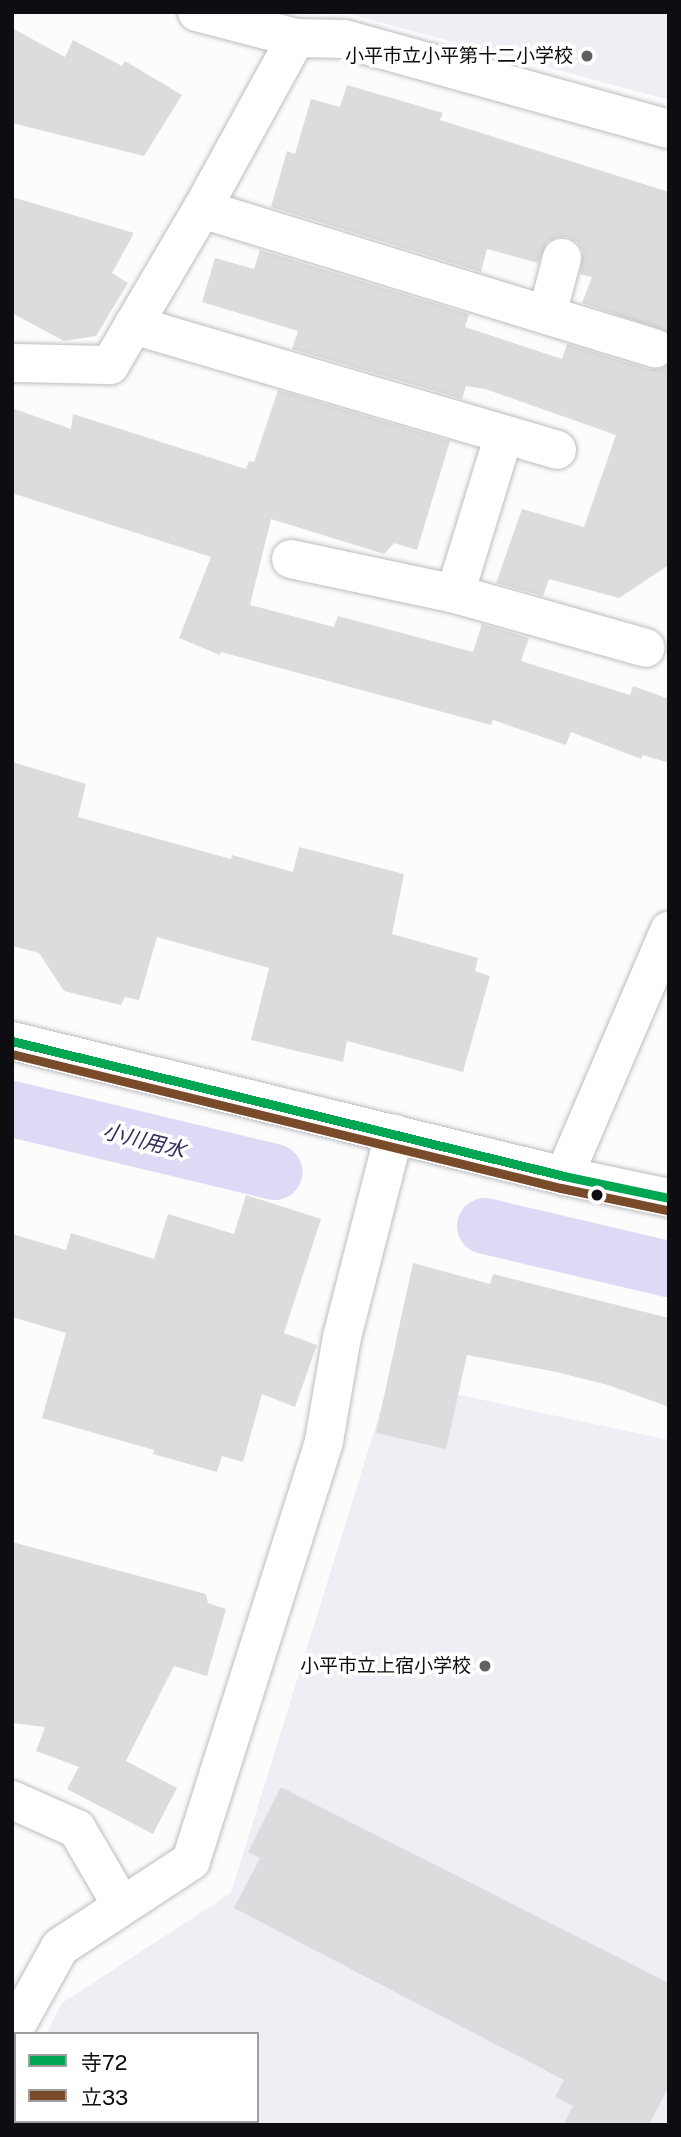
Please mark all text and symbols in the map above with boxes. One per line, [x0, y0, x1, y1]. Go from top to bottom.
place label: 小平市立小平第十二小学校 [345, 45, 573, 67]
marker: 小平市立小平第十二小学校 [579, 48, 595, 64]
water label: 小川用水 [100, 1119, 188, 1163]
unlabelled marker [590, 1188, 604, 1202]
place label: 小平市立上宿小学校 [300, 1655, 471, 1677]
marker: 小平市立上宿小学校 [477, 1658, 493, 1674]
legend [14, 2032, 259, 2123]
text: 寺72 [81, 2050, 127, 2075]
text: 立33 [81, 2085, 128, 2110]

